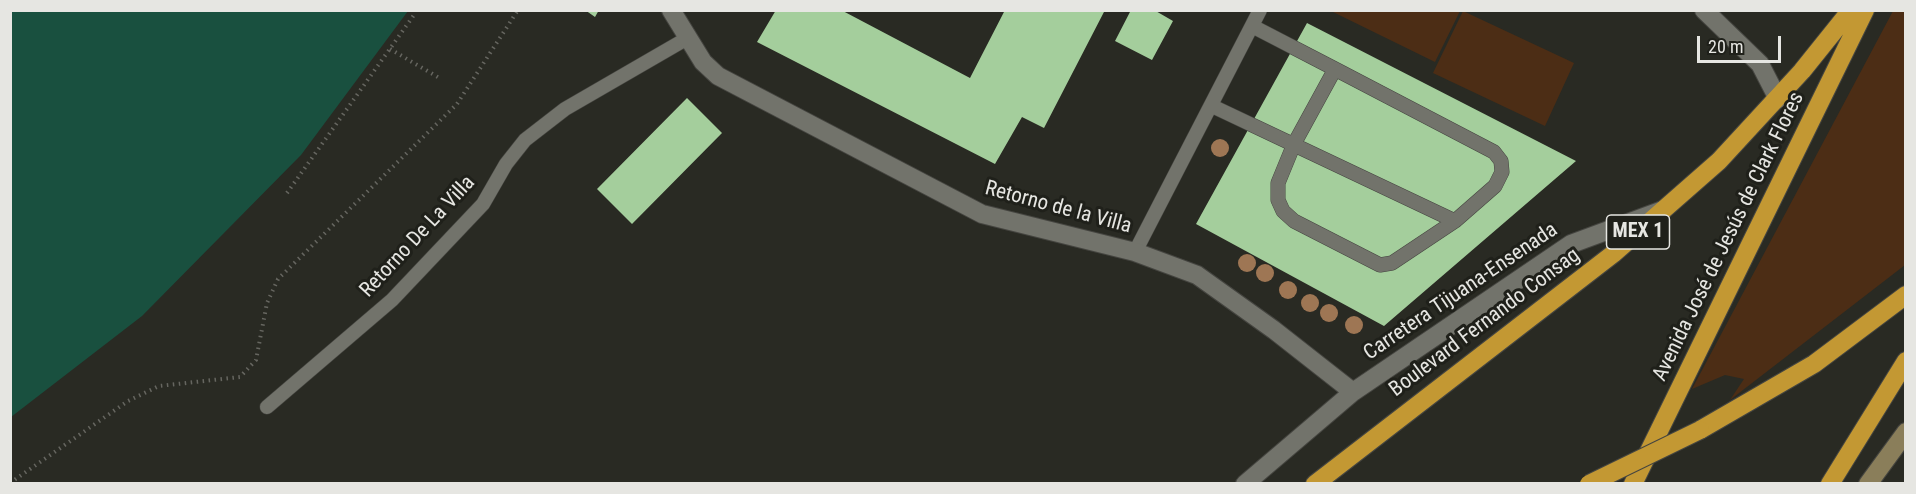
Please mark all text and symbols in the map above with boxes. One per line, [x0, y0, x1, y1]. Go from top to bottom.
scale bar [1700, 24, 1784, 62]
text: 20 m [1708, 36, 1743, 57]
street label: Avenida José de Jesús de Clark Flores [1648, 88, 1810, 386]
street label: Retorno De La Villa [355, 171, 481, 303]
street label: Retorno de la Villa [982, 176, 1134, 240]
road number: MEX 1 [1606, 215, 1670, 249]
street label: Carretera Tijuana-Ensenada [1359, 218, 1563, 366]
street label: Boulevard Fernando Consag [1385, 243, 1585, 403]

